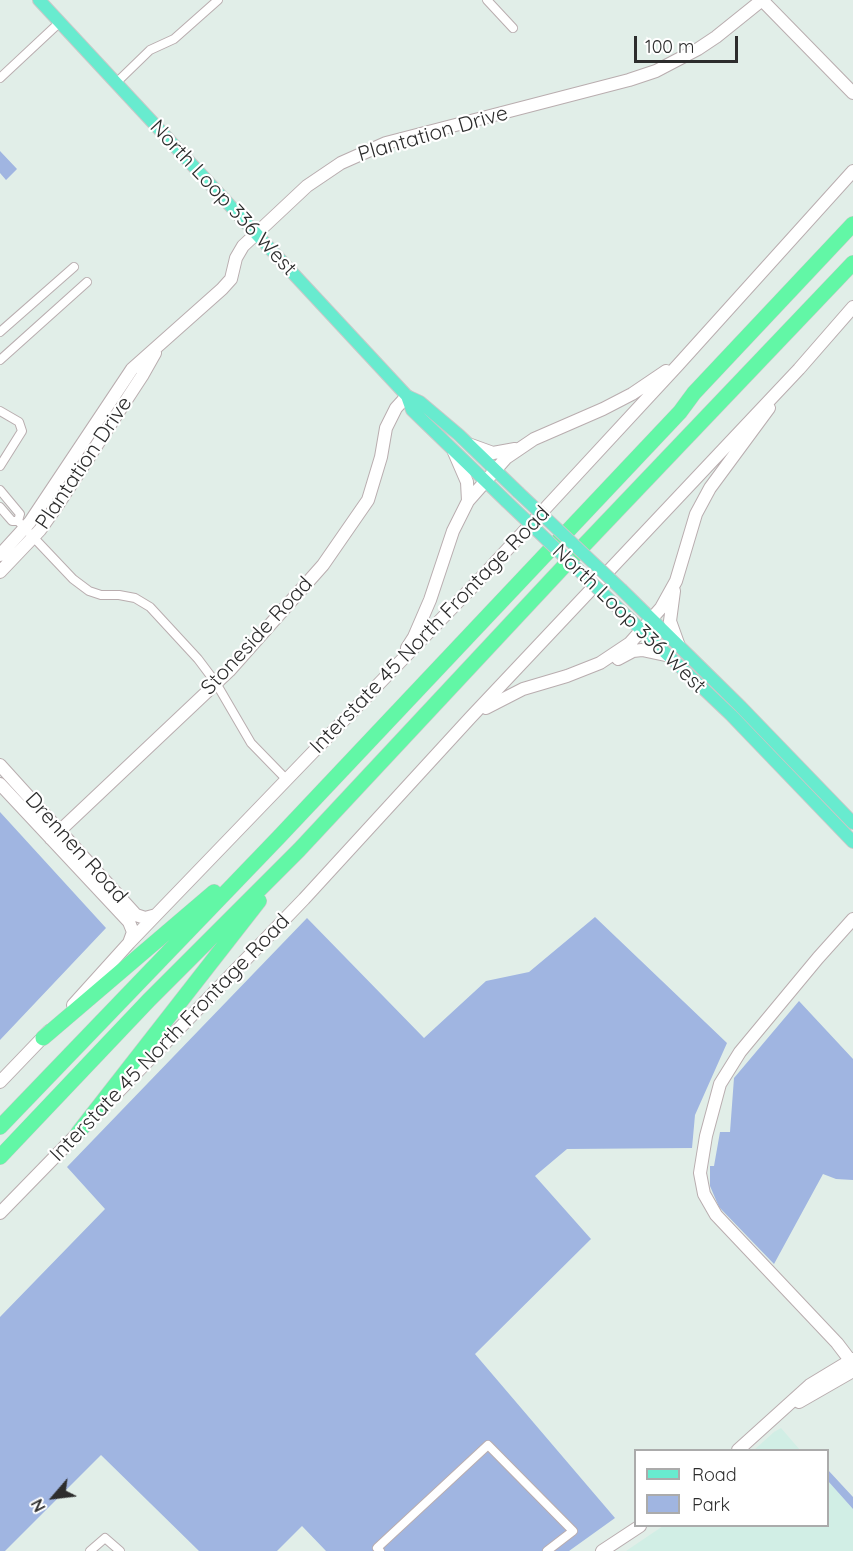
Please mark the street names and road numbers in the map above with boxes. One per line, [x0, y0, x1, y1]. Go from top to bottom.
street label: Plantation Drive [355, 101, 511, 167]
street label: North Loop 336 West [144, 115, 302, 281]
street label: Plantation Drive [30, 392, 138, 534]
street label: Interstate 45 North Frontage Road [305, 501, 555, 759]
street label: North Loop 336 West [547, 539, 711, 699]
street label: Stoneside Road [196, 572, 318, 700]
street label: Drennen Road [20, 787, 132, 909]
street label: Interstate 45 North Frontage Road [45, 909, 295, 1167]

